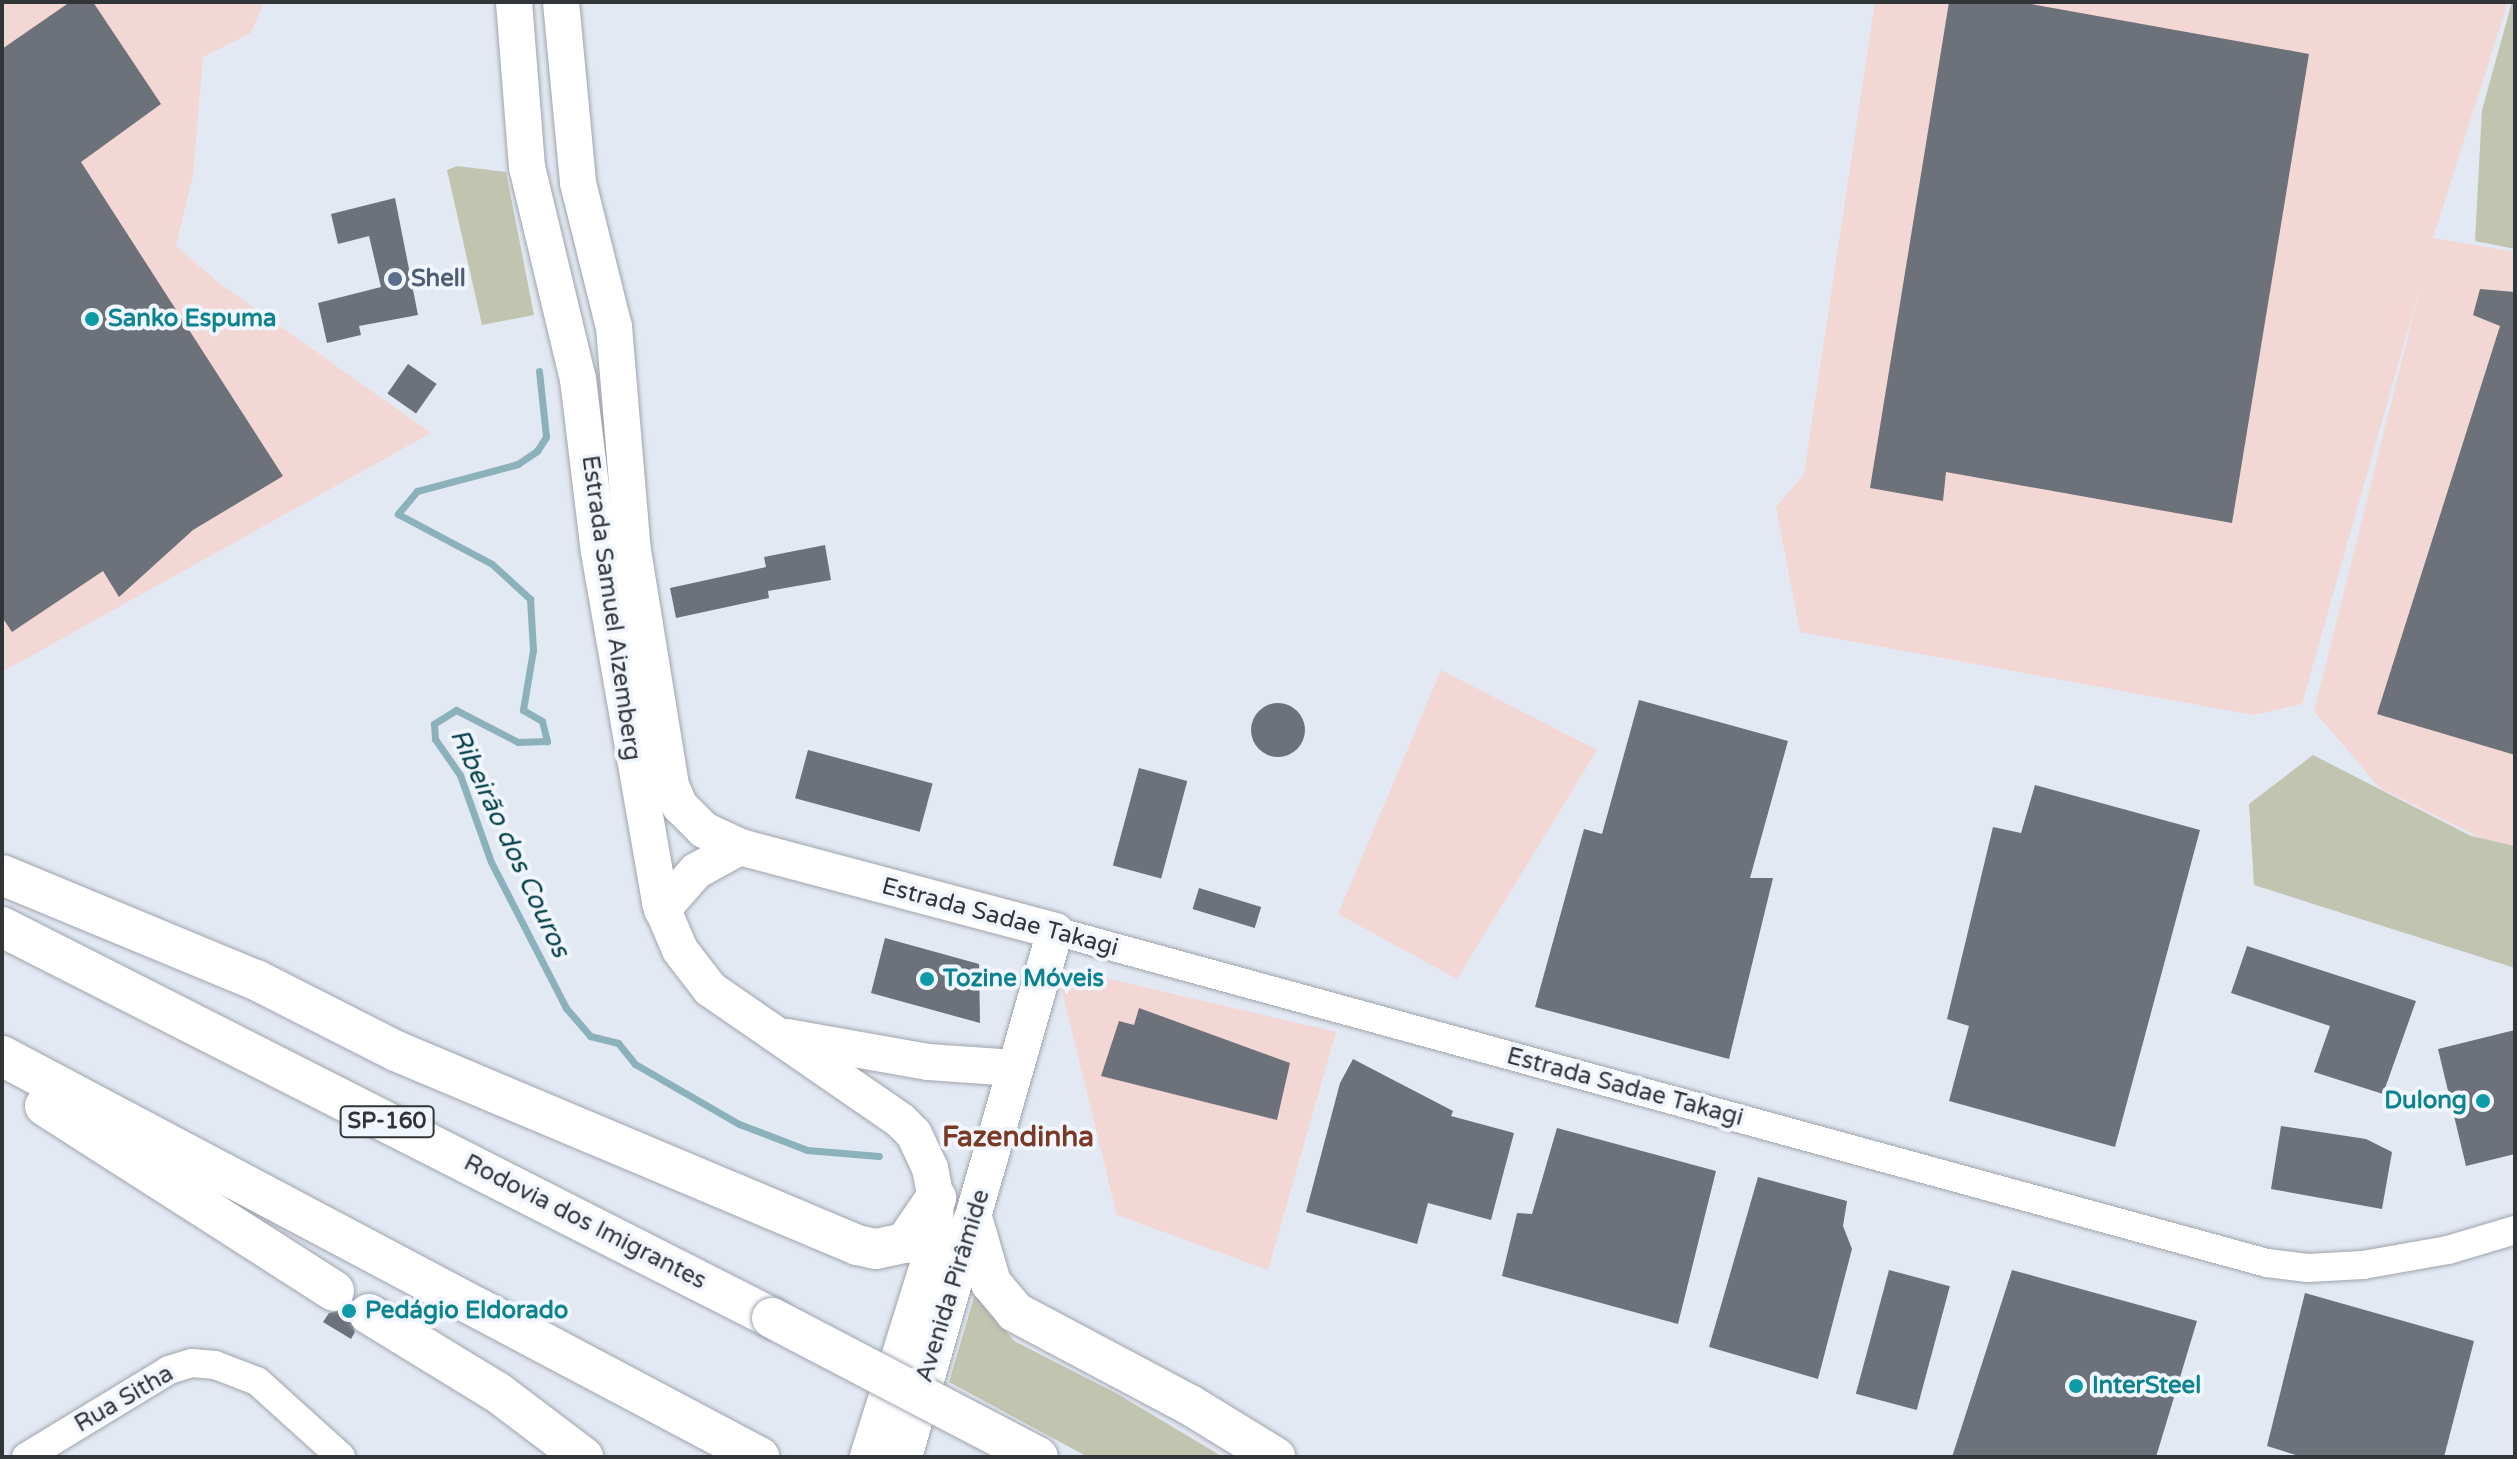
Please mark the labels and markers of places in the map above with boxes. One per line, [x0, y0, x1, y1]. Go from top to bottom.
place label: Shell [411, 265, 466, 293]
marker: Shell [386, 270, 404, 288]
place label: Sanko Espuma [108, 305, 277, 333]
marker: Sanko Espuma [83, 310, 101, 328]
place label: Tozine Móveis [943, 965, 1104, 993]
marker: Tozine Móveis [918, 970, 936, 988]
place label: Dulong [2384, 1087, 2467, 1115]
marker: Dulong [2474, 1092, 2492, 1110]
place label: Pedágio Eldorado [365, 1297, 568, 1325]
marker: Pedágio Eldorado [340, 1302, 358, 1320]
place label: InterSteel [2092, 1372, 2201, 1400]
marker: InterSteel [2067, 1377, 2085, 1395]

